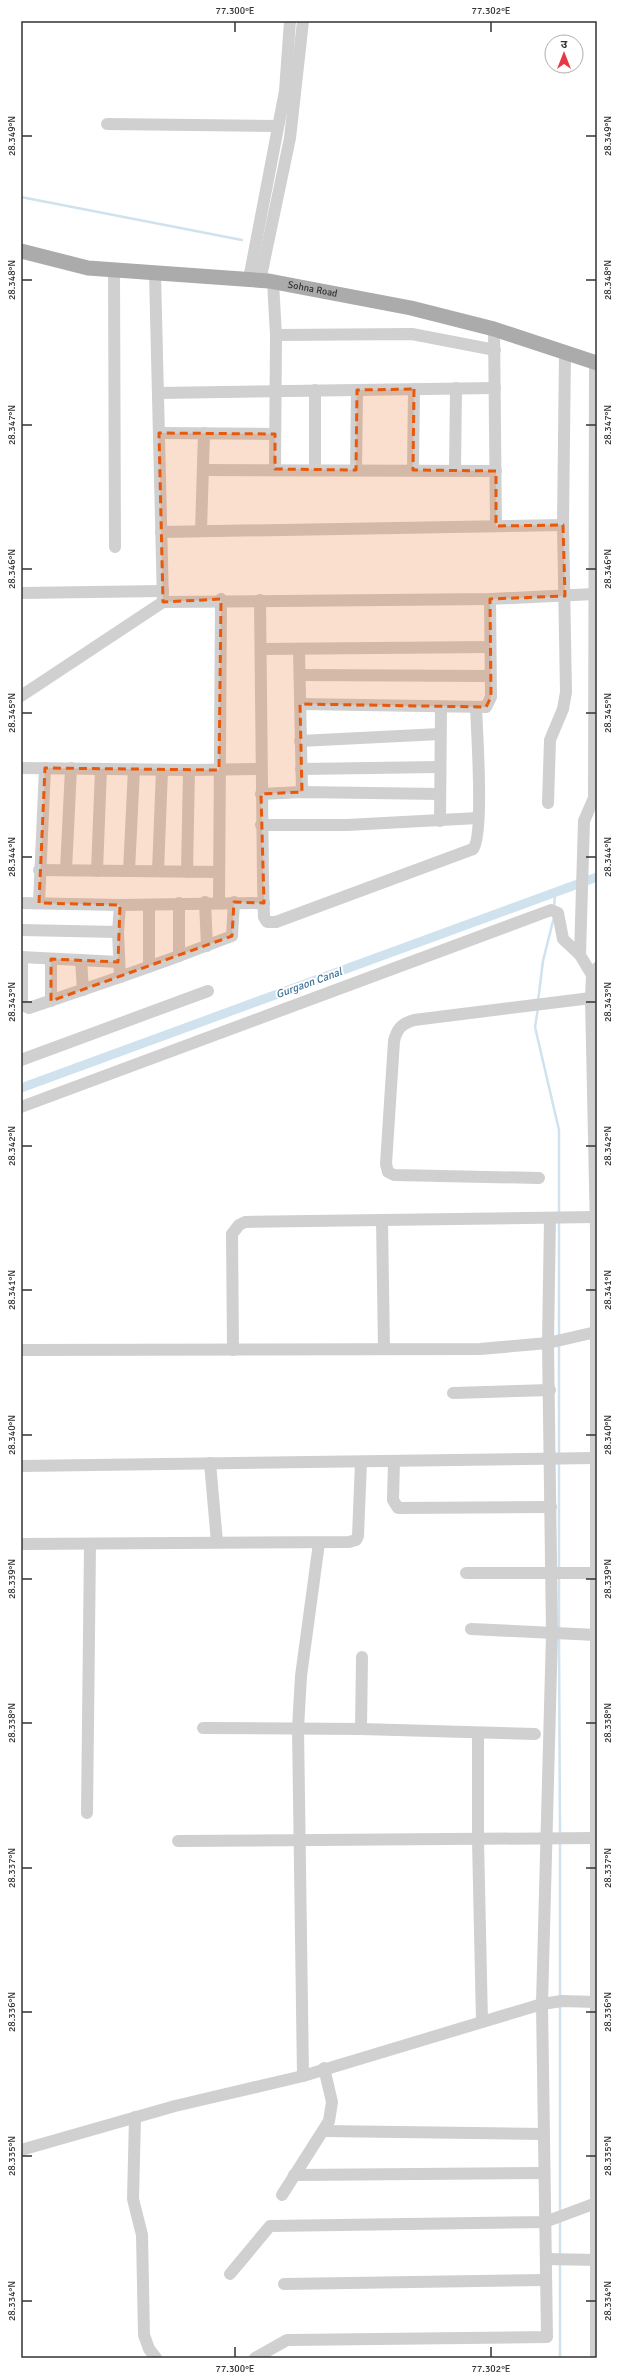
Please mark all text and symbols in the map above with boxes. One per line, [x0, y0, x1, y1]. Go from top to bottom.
text: 77.300°E [216, 5, 255, 17]
text: 77.302°E [472, 5, 511, 17]
north arrow [544, 34, 584, 74]
text: उ [561, 38, 568, 51]
text: 28.349°N [6, 116, 18, 156]
text: 28.349°N [602, 116, 614, 156]
text: 28.348°N [6, 260, 18, 300]
text: 28.348°N [602, 260, 614, 300]
street label: Sohna Road [287, 279, 339, 300]
text: 28.347°N [6, 405, 18, 445]
text: 28.347°N [602, 405, 614, 445]
text: 28.346°N [6, 549, 18, 589]
text: 28.346°N [602, 549, 614, 589]
text: 28.345°N [6, 693, 18, 733]
text: 28.345°N [602, 693, 614, 733]
text: 28.344°N [6, 837, 18, 877]
text: 28.344°N [602, 837, 614, 877]
water label: Gurgaon Canal [274, 965, 345, 1001]
text: 28.343°N [6, 982, 18, 1022]
text: 28.343°N [602, 982, 614, 1022]
text: 28.342°N [6, 1126, 18, 1166]
text: 28.342°N [602, 1126, 614, 1166]
text: 28.341°N [6, 1270, 18, 1310]
text: 28.341°N [602, 1270, 614, 1310]
text: 28.340°N [6, 1415, 18, 1455]
text: 28.340°N [602, 1415, 614, 1455]
text: 28.339°N [6, 1559, 18, 1599]
text: 28.339°N [602, 1559, 614, 1599]
text: 28.338°N [6, 1703, 18, 1743]
text: 28.338°N [602, 1703, 614, 1743]
text: 28.337°N [6, 1848, 18, 1888]
text: 28.337°N [602, 1848, 614, 1888]
text: 28.336°N [6, 1992, 18, 2032]
text: 28.336°N [602, 1992, 614, 2032]
text: 28.335°N [6, 2136, 18, 2176]
text: 28.335°N [602, 2136, 614, 2176]
text: 28.334°N [6, 2281, 18, 2321]
text: 28.334°N [602, 2281, 614, 2321]
text: 77.300°E [216, 2363, 255, 2375]
text: 77.302°E [472, 2363, 511, 2375]

